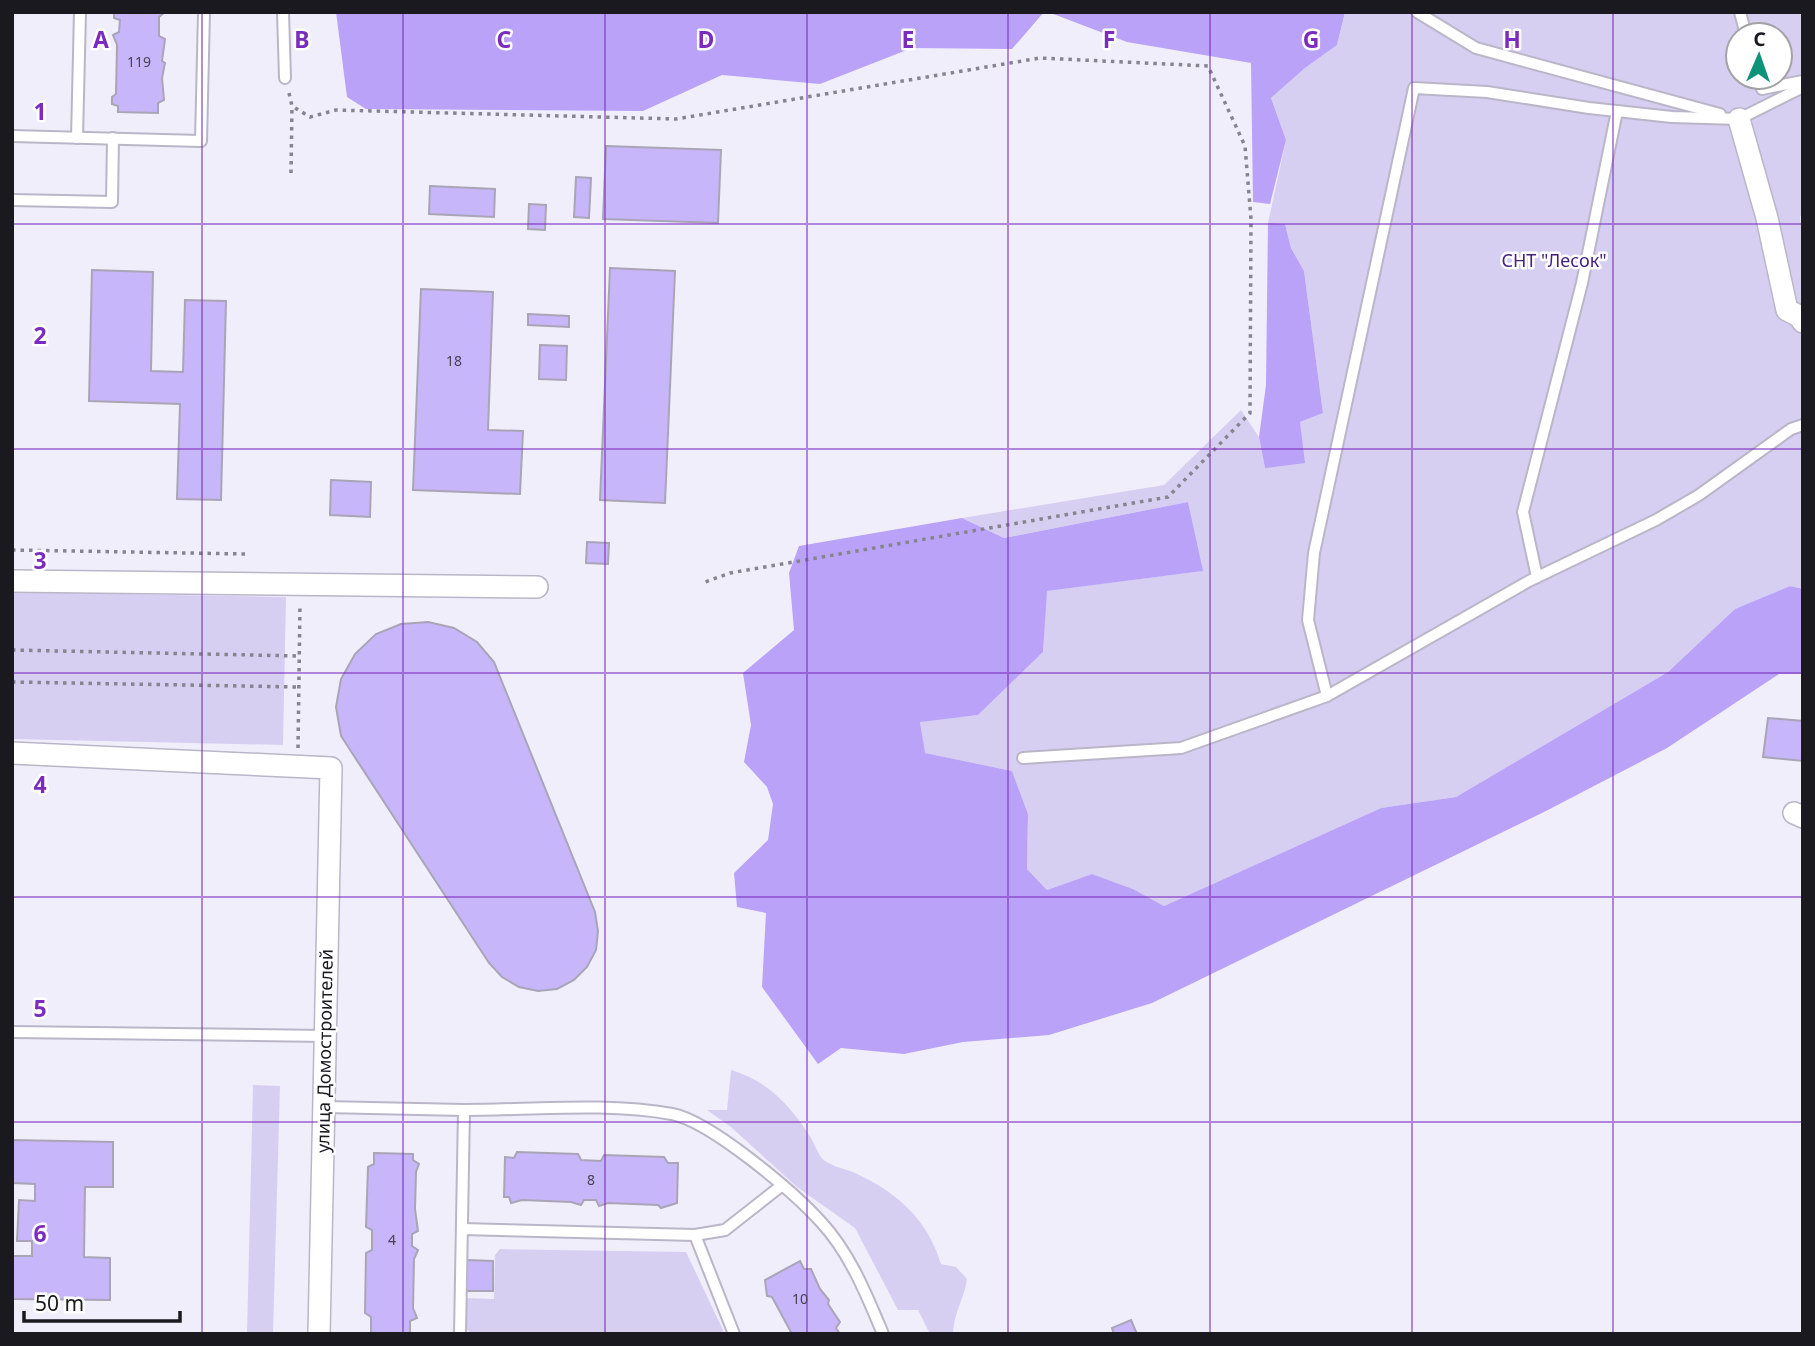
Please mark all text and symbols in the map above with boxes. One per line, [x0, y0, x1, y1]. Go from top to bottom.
north arrow [1724, 21, 1794, 91]
text: A [93, 23, 109, 55]
text: B [294, 23, 310, 55]
text: C [497, 23, 512, 55]
text: D [698, 23, 714, 55]
text: E [902, 23, 914, 55]
text: F [1103, 23, 1115, 55]
text: G [1303, 23, 1319, 55]
text: H [1503, 23, 1521, 55]
text: С [1753, 26, 1766, 52]
house number: 119 [127, 52, 151, 71]
text: 1 [33, 95, 47, 127]
park label: СНТ "Лесок" [1501, 248, 1607, 272]
text: 2 [33, 319, 47, 351]
house number: 18 [446, 351, 462, 370]
text: 3 [33, 544, 47, 576]
text: 4 [33, 768, 47, 800]
street label: улица Домостроителей [310, 949, 338, 1153]
text: 5 [33, 992, 47, 1024]
house number: 8 [587, 1170, 595, 1189]
text: 6 [33, 1217, 47, 1249]
house number: 4 [388, 1230, 396, 1249]
scale bar [24, 1280, 180, 1324]
text: 50 m [35, 1289, 84, 1317]
house number: 10 [792, 1289, 808, 1308]

